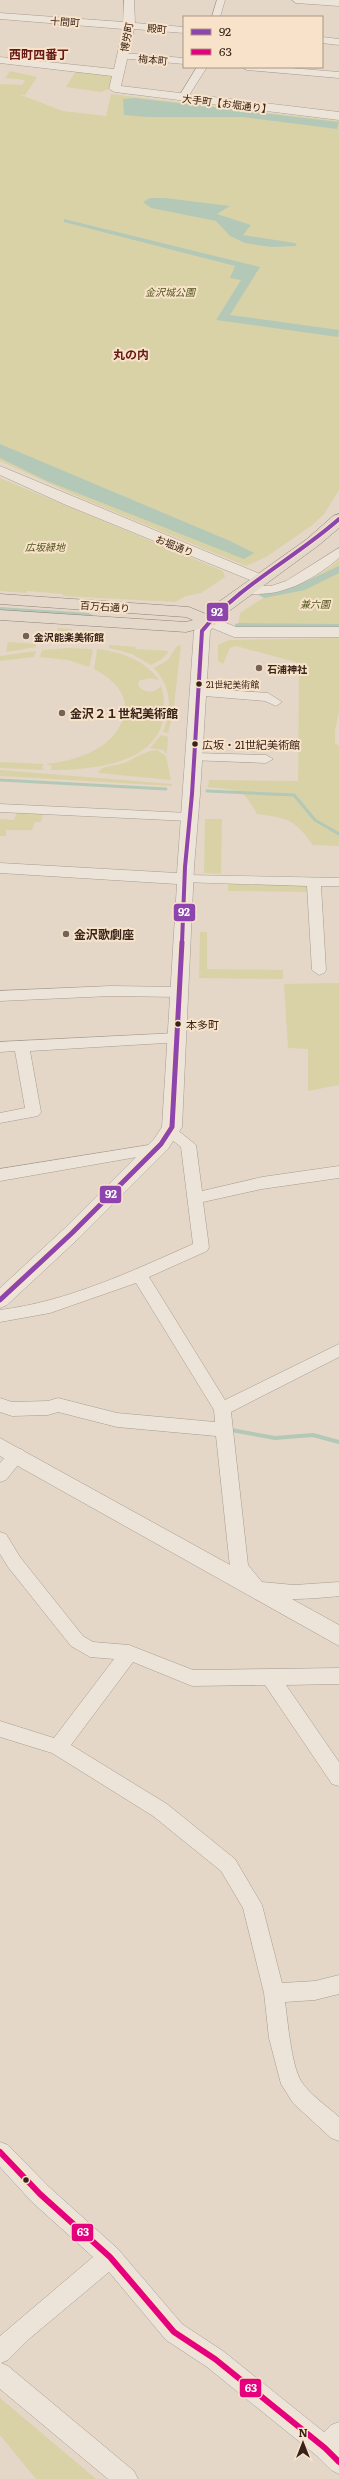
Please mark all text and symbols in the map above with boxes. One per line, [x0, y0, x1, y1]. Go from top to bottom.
street label: 十間町 [50, 12, 80, 30]
legend [183, 16, 323, 68]
street label: 殿町 [146, 20, 168, 36]
street label: 博労町 [116, 21, 136, 53]
text: 92 [219, 22, 231, 40]
text: 63 [219, 42, 232, 60]
district label: 西町四番丁 [9, 45, 69, 63]
street label: 梅本町 [137, 50, 169, 68]
street label: 大手町【お堀通り】 [181, 90, 273, 116]
park label: 金沢城公園 [145, 284, 197, 299]
district label: 丸の内 [113, 345, 149, 363]
street label: お堀通り [154, 531, 196, 559]
park label: 広坂緑地 [25, 539, 66, 554]
park label: 兼六園 [300, 596, 332, 611]
street label: 百万石通り [80, 597, 130, 615]
line badge: 92 [206, 602, 229, 622]
text: 92 [211, 603, 223, 619]
place label: 金沢能楽美術館 [34, 629, 104, 644]
marker: 金沢能楽美術館 [21, 631, 31, 641]
place label: 石浦神社 [267, 661, 308, 676]
marker: 石浦神社 [254, 663, 264, 673]
place label: 21世紀美術館 [206, 677, 259, 691]
marker: 21世紀美術館 [194, 679, 204, 689]
place label: 金沢２１世紀美術館 [70, 704, 178, 722]
marker: 金沢２１世紀美術館 [57, 708, 67, 718]
place label: 広坂・21世紀美術館 [202, 736, 300, 752]
marker: 広坂・21世紀美術館 [190, 739, 200, 749]
line badge: 92 [173, 903, 196, 922]
text: 92 [178, 903, 190, 919]
place label: 金沢歌劇座 [74, 925, 134, 943]
marker: 金沢歌劇座 [61, 929, 71, 939]
place label: 本多町 [186, 1016, 219, 1032]
marker: 本多町 [173, 1019, 183, 1029]
line badge: 92 [99, 1185, 122, 1204]
text: 92 [105, 1185, 117, 1201]
unlabelled marker [21, 2175, 31, 2185]
line badge: 63 [71, 2223, 94, 2242]
text: 63 [77, 2223, 89, 2239]
line badge: 63 [239, 2378, 262, 2398]
text: 63 [245, 2379, 257, 2395]
north arrow [283, 2423, 323, 2463]
text: N [298, 2424, 308, 2440]

